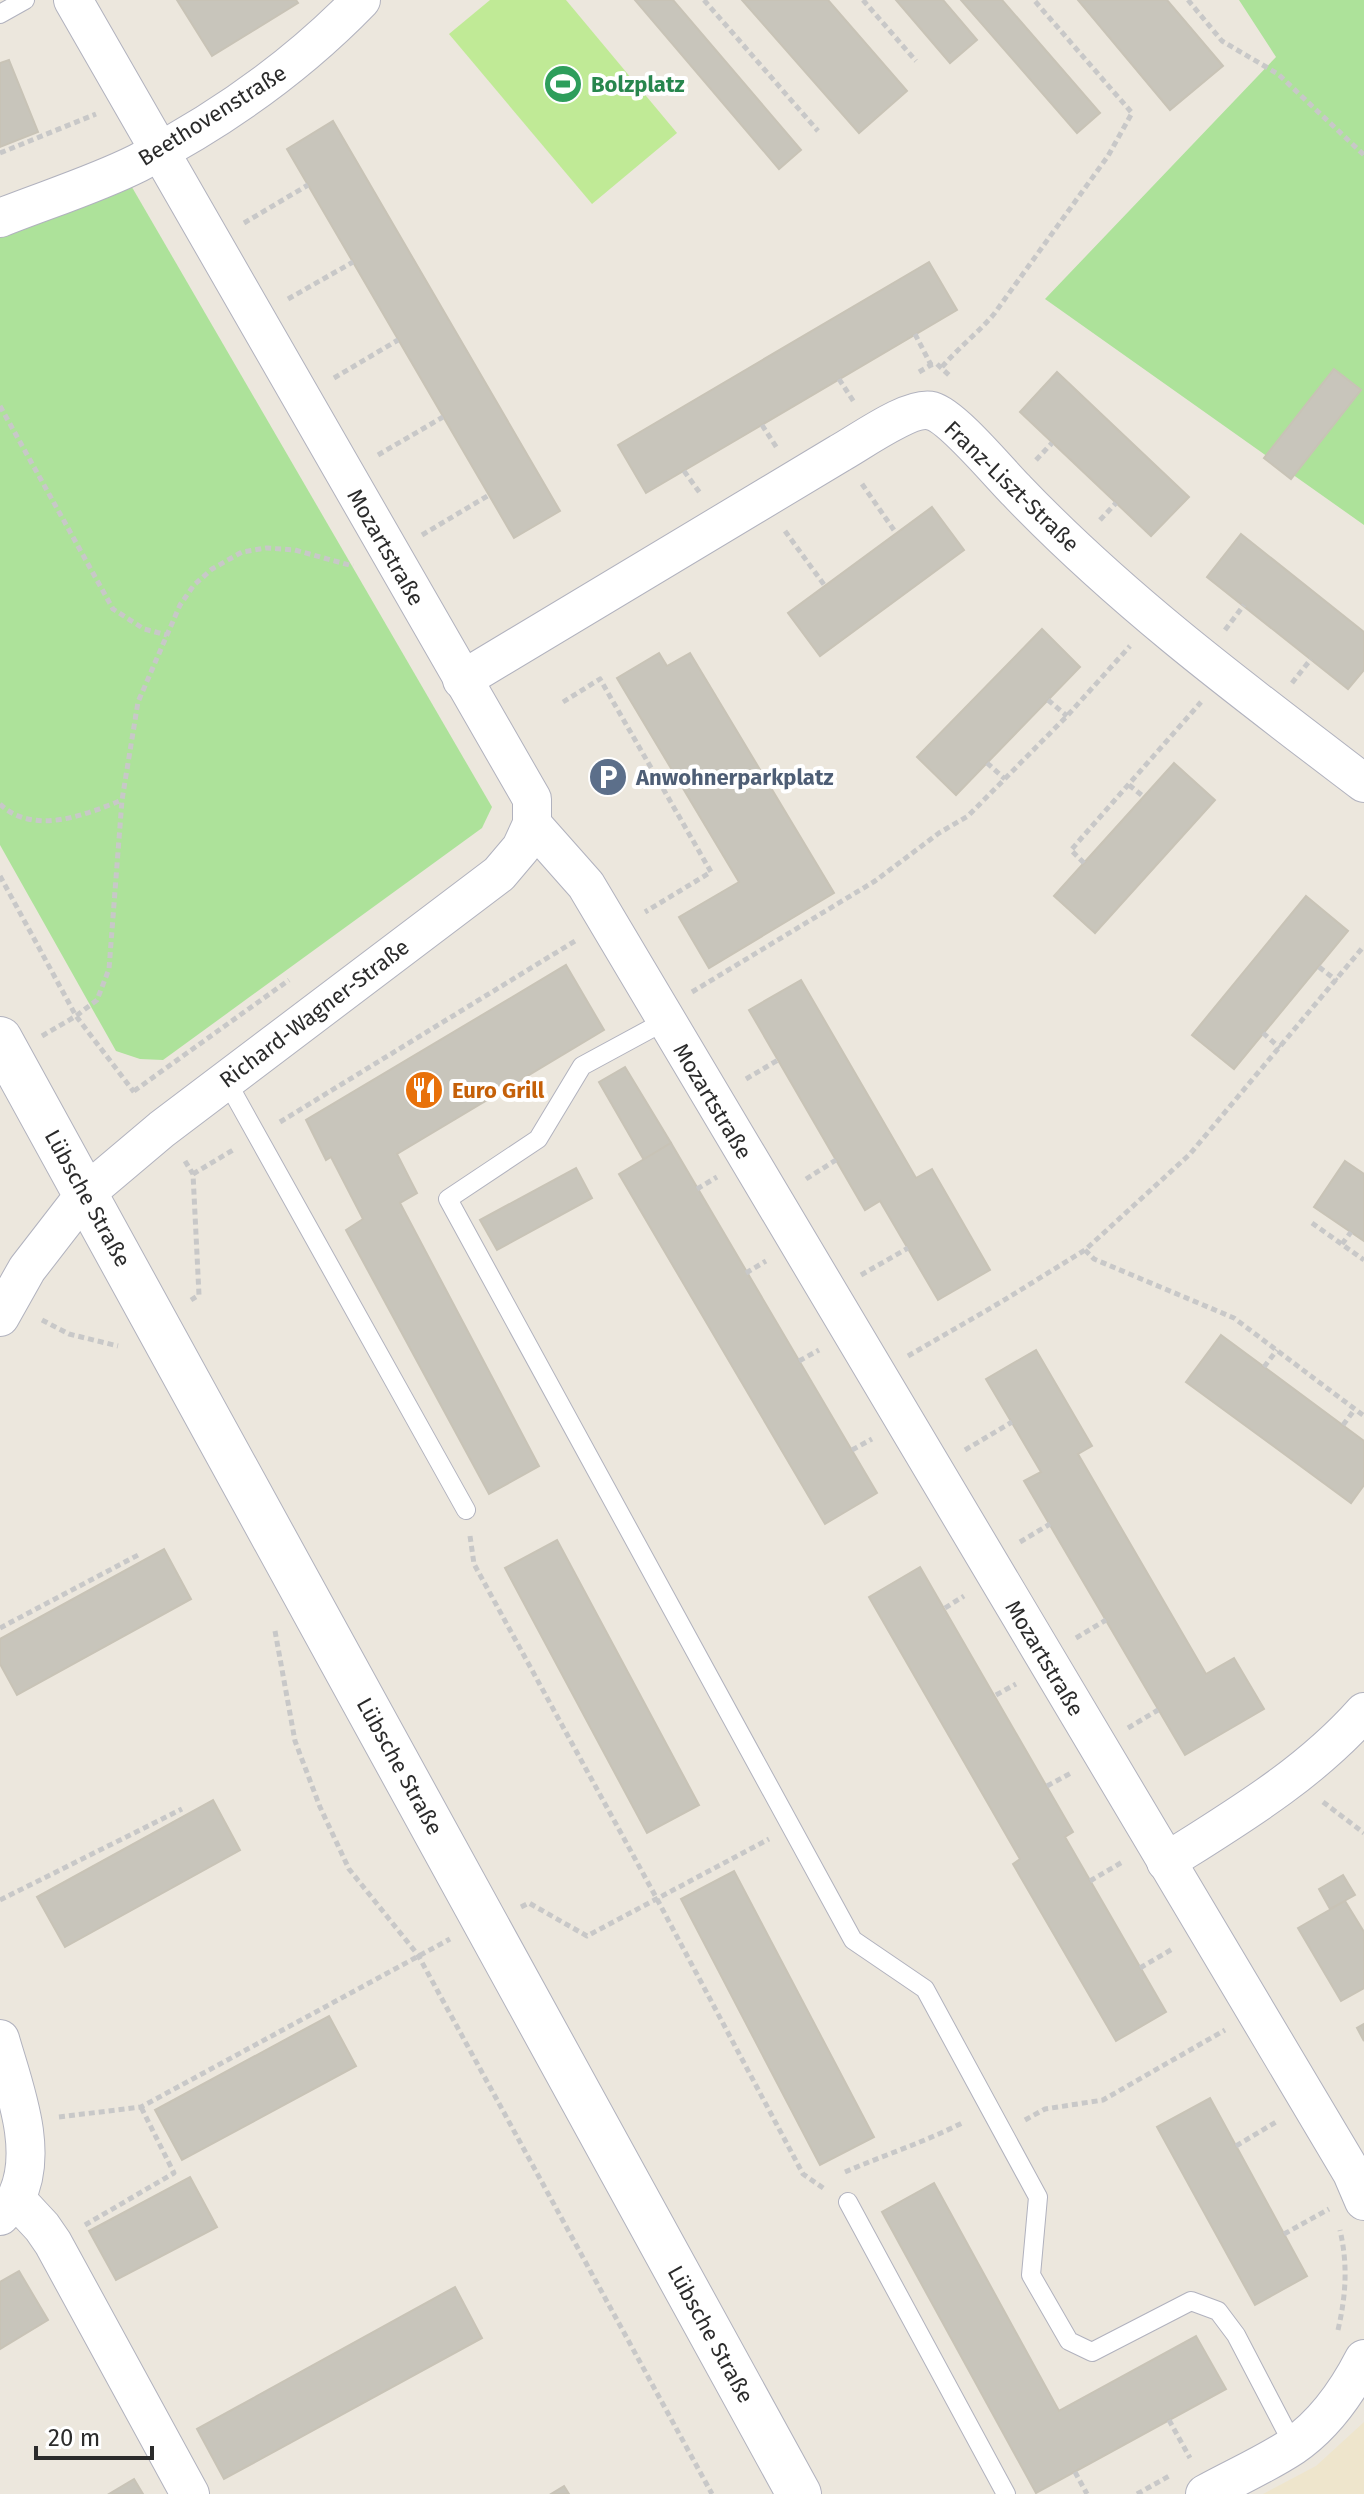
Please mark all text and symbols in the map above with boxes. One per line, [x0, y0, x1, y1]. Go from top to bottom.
street label: Beethovenstraße [133, 59, 291, 172]
sports icon: Bolzplatz [542, 63, 584, 105]
place label: Bolzplatz [591, 71, 684, 98]
street label: Franz-Liszt-Straße [939, 415, 1085, 558]
street label: Mozartstraße [341, 484, 430, 610]
parking icon: Anwohnerparkplatz [587, 756, 629, 798]
place label: Anwohnerparkplatz [635, 764, 834, 791]
street label: Richard-Wagner-Straße [214, 933, 415, 1094]
street label: Mozartstraße [667, 1038, 758, 1164]
restaurant icon: Euro Grill [403, 1069, 445, 1111]
place label: Euro Grill [452, 1077, 545, 1104]
street label: Lübsche Straße [39, 1125, 136, 1272]
street label: Mozartstraße [999, 1595, 1090, 1721]
street label: Lübsche Straße [351, 1693, 448, 1840]
street label: Lübsche Straße [662, 2261, 759, 2408]
scale bar [36, 2410, 152, 2460]
text: 20 m [48, 2424, 100, 2452]

